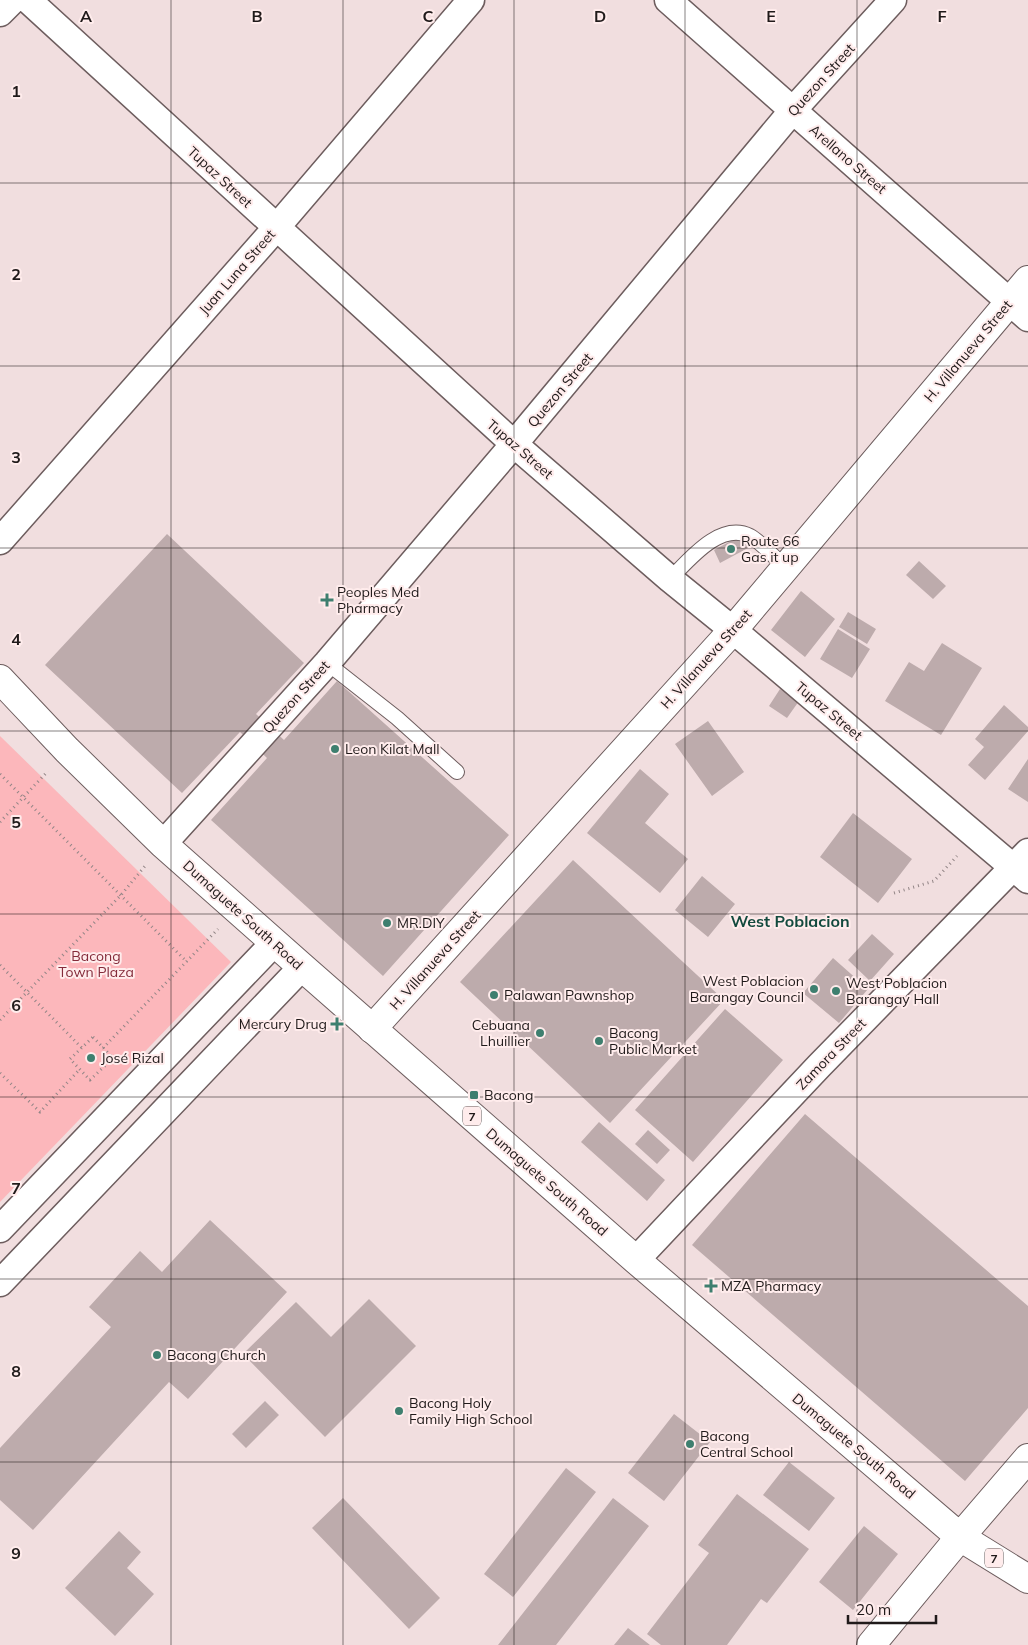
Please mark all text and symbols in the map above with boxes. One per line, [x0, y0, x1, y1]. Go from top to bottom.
text: A [80, 6, 92, 26]
text: B [251, 6, 263, 26]
text: C [423, 6, 434, 26]
text: D [594, 6, 606, 26]
text: E [766, 6, 776, 26]
text: F [937, 6, 947, 26]
street label: Quezon Street [783, 40, 859, 120]
text: 1 [11, 81, 21, 101]
street label: Arellano Street [806, 121, 890, 198]
street label: Tupaz Street [184, 142, 256, 212]
street label: Juan Luna Street [195, 225, 279, 318]
text: 2 [11, 264, 21, 284]
street label: H. Villanueva Street [920, 296, 1016, 406]
street label: Quezon Street [523, 349, 597, 431]
street label: Tupaz Street [483, 415, 557, 483]
text: 3 [11, 447, 21, 467]
place label: Route 66 Gas it up [741, 532, 800, 566]
marker: Route 66 Gas it up [725, 543, 737, 555]
place label: Peoples Med Pharmacy [337, 583, 419, 617]
marker: Peoples Med Pharmacy [321, 594, 333, 606]
street label: H. Villanueva Street [657, 605, 755, 712]
text: 4 [11, 629, 21, 649]
street label: Quezon Street [258, 657, 334, 737]
street label: Tupaz Street [792, 678, 866, 744]
place label: Leon Kilat Mall [345, 740, 440, 758]
marker: Leon Kilat Mall [329, 743, 341, 755]
text: 5 [11, 812, 21, 832]
street label: Dumaguete South Road [179, 856, 307, 974]
street label: H. Villanueva Street [386, 906, 484, 1013]
district label: West Poblacion [730, 911, 850, 931]
place label: MR.DIY [397, 914, 445, 932]
marker: MR.DIY [381, 917, 393, 929]
park label: Bacong Town Plaza [58, 947, 134, 981]
place label: West Poblacion Barangay Council [690, 972, 804, 1006]
place label: West Poblacion Barangay Hall [846, 974, 947, 1008]
marker: West Poblacion Barangay Council [808, 983, 820, 995]
marker: West Poblacion Barangay Hall [830, 985, 842, 997]
place label: Palawan Pawnshop [504, 986, 634, 1004]
marker: Palawan Pawnshop [488, 989, 500, 1001]
text: 6 [11, 995, 21, 1015]
street label: Zamora Street [792, 1014, 870, 1094]
place label: Mercury Drug [239, 1015, 327, 1033]
place label: Cebuana Lhuillier [472, 1016, 531, 1050]
marker: Mercury Drug [331, 1018, 343, 1030]
place label: Bacong Public Market [609, 1024, 697, 1058]
marker: Cebuana Lhuillier [534, 1027, 546, 1039]
marker: Bacong Public Market [593, 1035, 605, 1047]
place label: José Rizal [101, 1049, 164, 1067]
marker: José Rizal [85, 1052, 97, 1064]
place label: Bacong [484, 1086, 533, 1104]
marker: Bacong [468, 1089, 480, 1101]
road number: 7 [463, 1106, 481, 1126]
street label: Dumaguete South Road [482, 1124, 612, 1240]
text: 7 [11, 1178, 21, 1198]
place label: MZA Pharmacy [721, 1277, 822, 1295]
marker: MZA Pharmacy [705, 1280, 717, 1292]
place label: Bacong Church [167, 1346, 266, 1364]
marker: Bacong Church [151, 1349, 163, 1361]
text: 8 [11, 1361, 21, 1381]
street label: Dumaguete South Road [789, 1389, 919, 1503]
place label: Bacong Holy Family High School [409, 1394, 533, 1428]
marker: Bacong Holy Family High School [393, 1405, 405, 1417]
place label: Bacong Central School [700, 1427, 793, 1461]
marker: Bacong Central School [684, 1438, 696, 1450]
text: 9 [11, 1543, 21, 1563]
road number: 7 [985, 1549, 1003, 1568]
scale bar [848, 1592, 936, 1624]
text: 20 m [856, 1600, 891, 1619]

